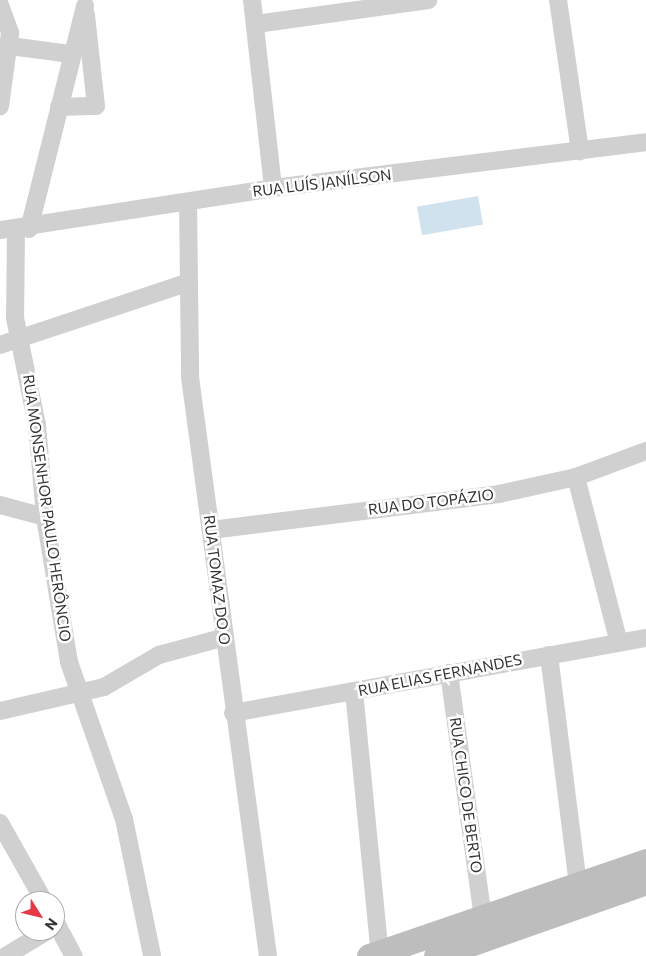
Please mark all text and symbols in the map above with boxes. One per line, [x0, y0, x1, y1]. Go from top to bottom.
street label: RUA LUÍS JANÍLSON [251, 166, 393, 200]
street label: RUA MONSENHOR PAULO HERÔNCIO [19, 373, 75, 643]
street label: RUA DO TOPÁZIO [367, 485, 495, 519]
street label: RUA TOMAZ DO O [200, 514, 234, 646]
street label: RUA ELIAS FERNANDES [357, 650, 523, 700]
street label: RUA CHICO DE BERTO [446, 716, 486, 874]
north arrow [15, 891, 65, 941]
text: N [42, 915, 62, 934]

